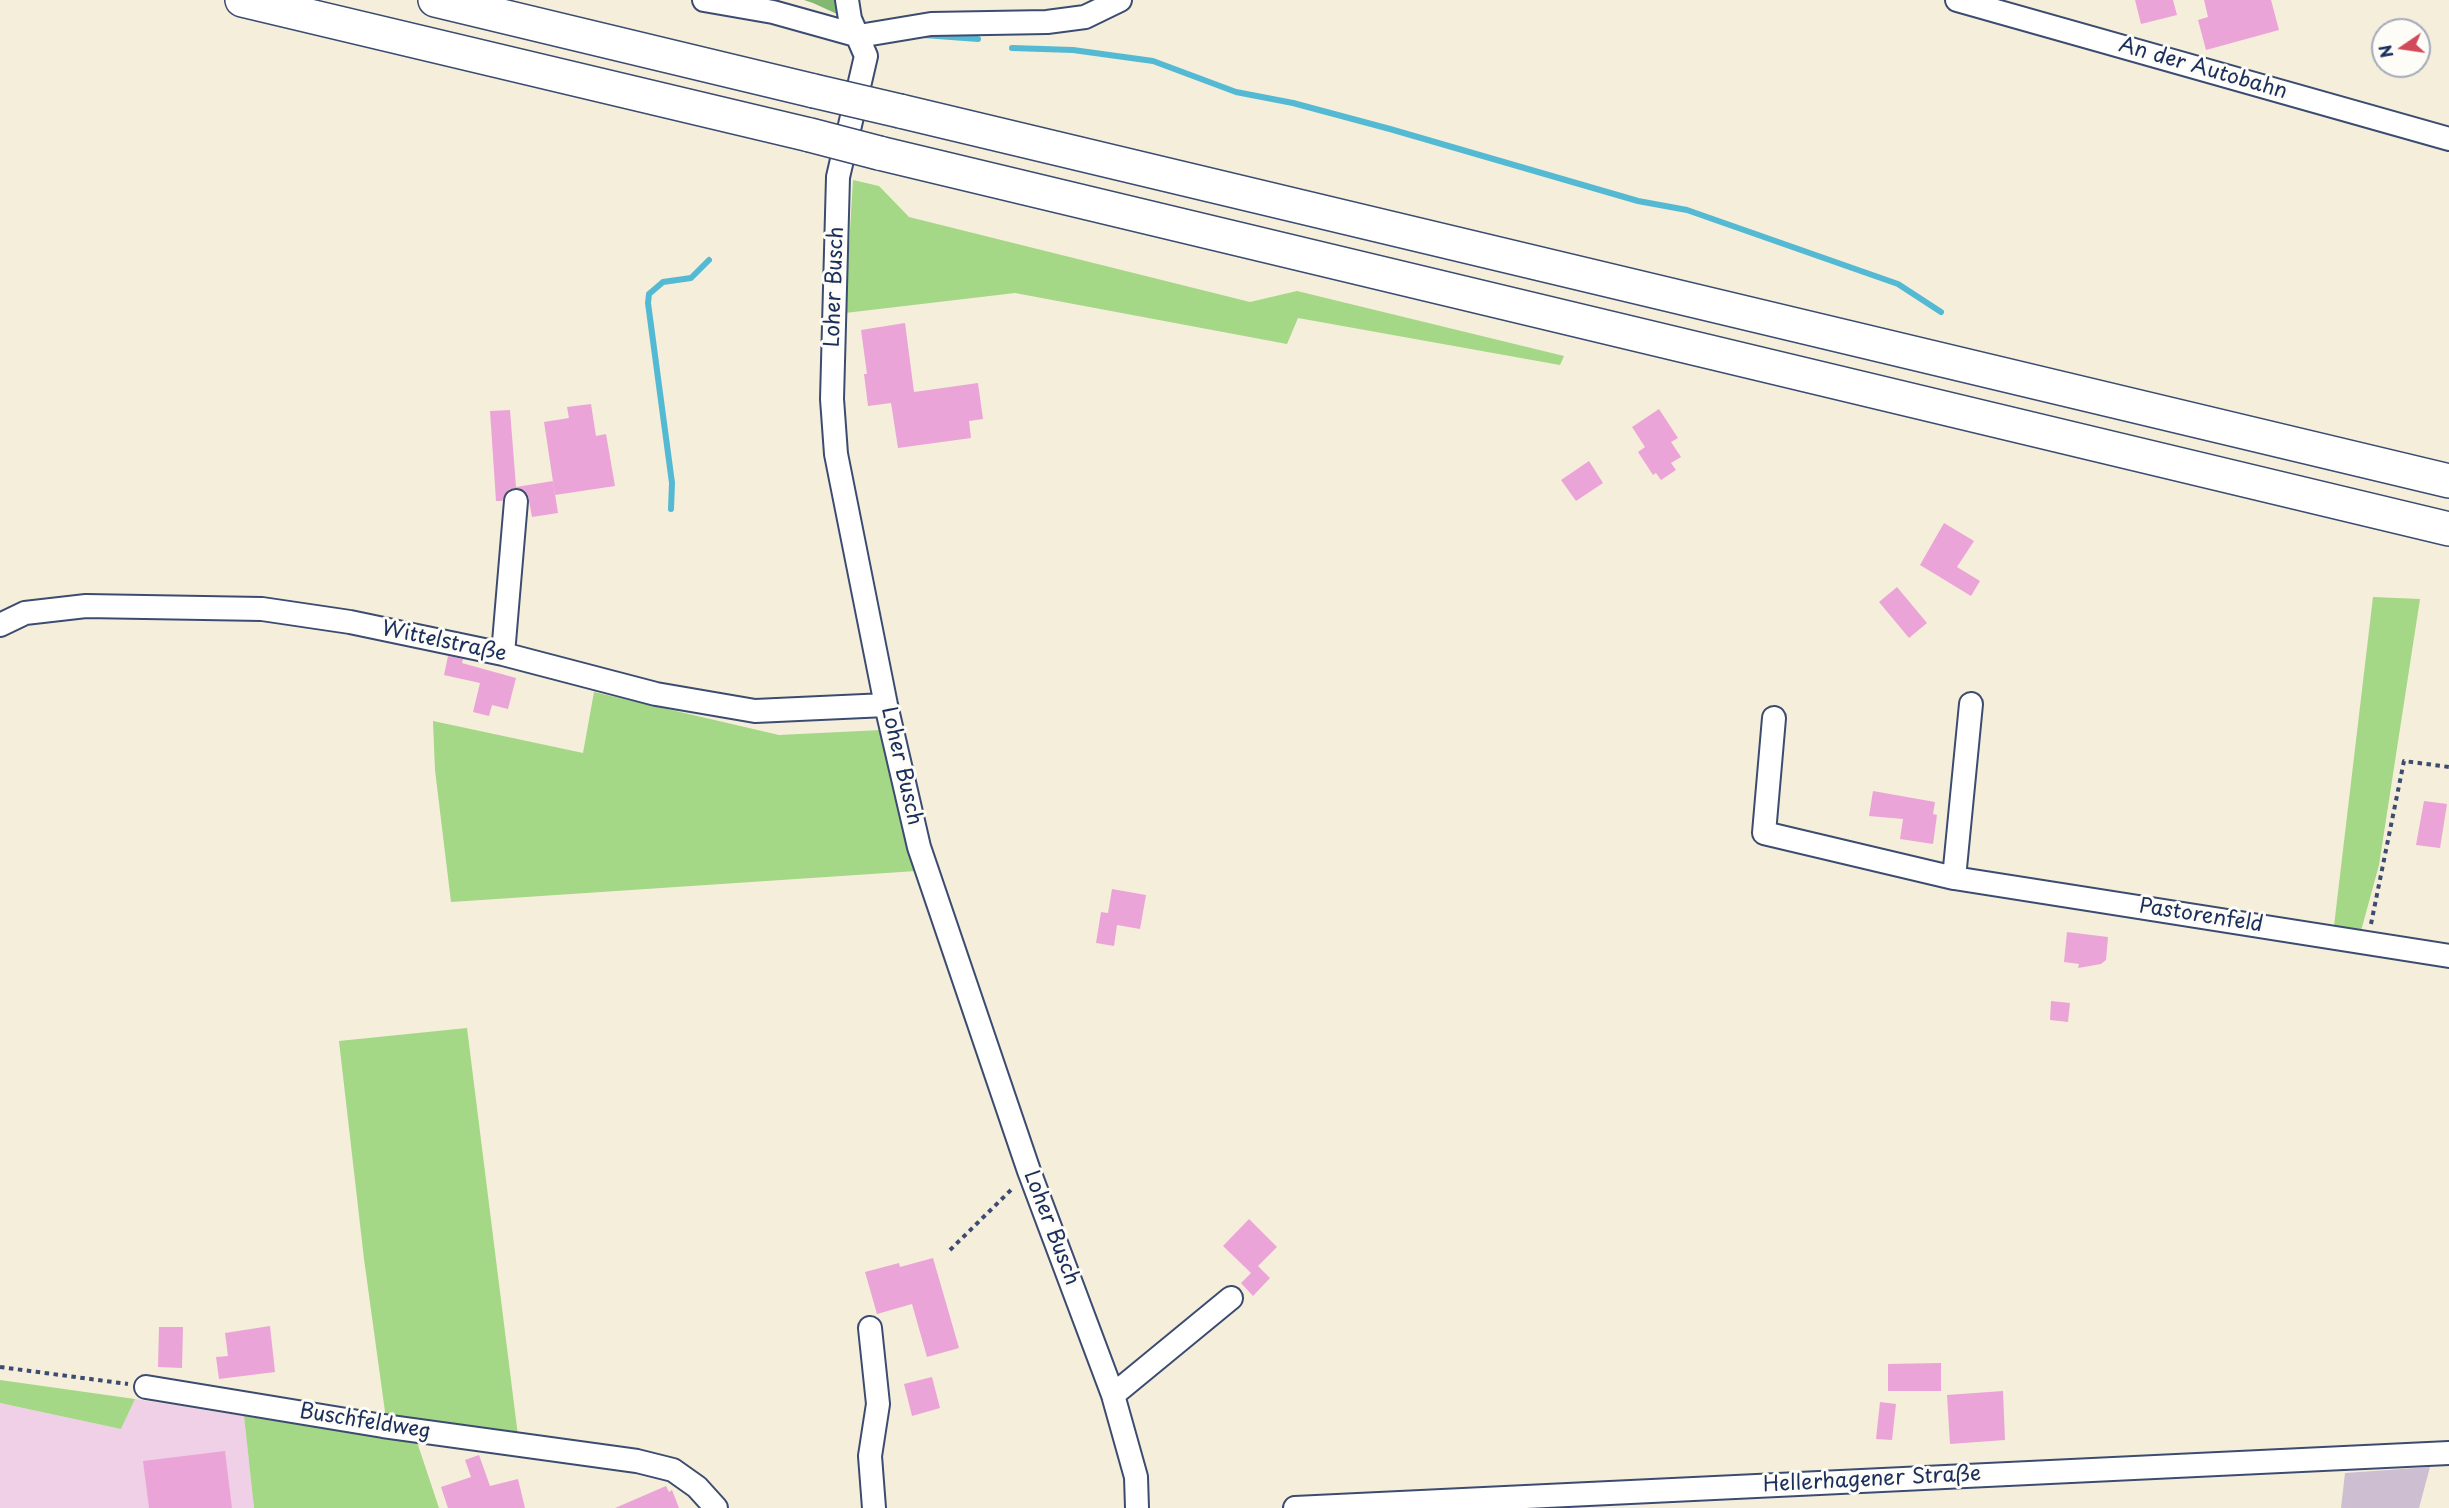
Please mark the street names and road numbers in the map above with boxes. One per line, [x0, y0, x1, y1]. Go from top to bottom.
street label: An der Autobahn [2116, 33, 2290, 105]
street label: Loher Busch [820, 226, 850, 348]
street label: Wittelstraße [379, 616, 509, 668]
street label: Loher Busch [875, 704, 927, 828]
street label: Pastorenfeld [2137, 894, 2265, 938]
street label: Loher Busch [1018, 1167, 1084, 1289]
street label: Buschfeldweg [297, 1399, 433, 1445]
street label: Hellerhagener Straße [1762, 1462, 1982, 1498]

